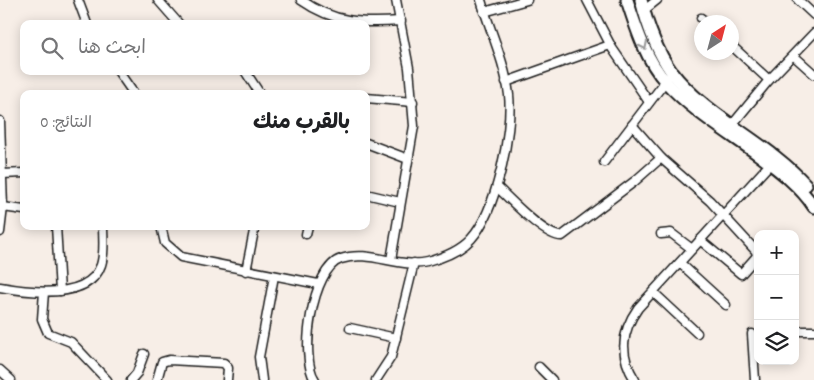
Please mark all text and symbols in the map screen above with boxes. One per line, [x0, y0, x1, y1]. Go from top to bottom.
north arrow [694, 15, 739, 60]
search box [20, 20, 370, 75]
icon: search [38, 34, 66, 62]
text: ابحث هنا [78, 36, 146, 63]
one-way arrow [638, 40, 648, 49]
text: بالقرب منك [253, 109, 350, 139]
text: النتائج: 0 [40, 112, 92, 135]
map controls [754, 230, 799, 365]
button: + [754, 230, 799, 275]
button: − [754, 275, 799, 320]
button: layers [754, 320, 799, 365]

